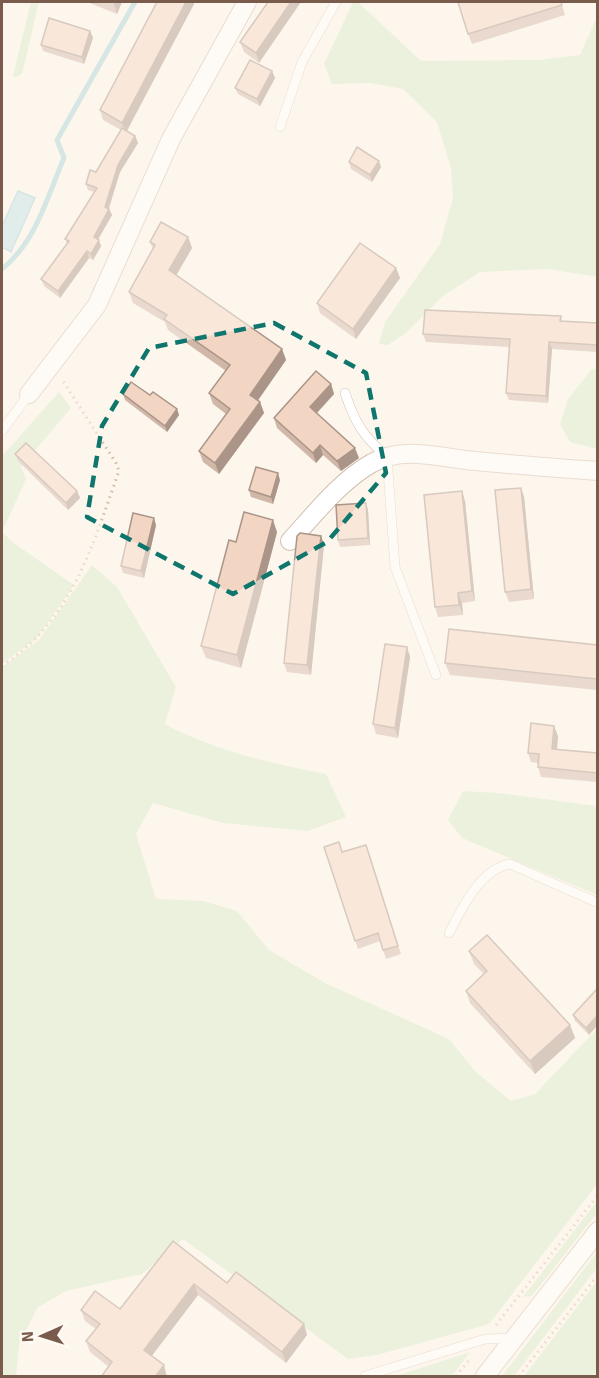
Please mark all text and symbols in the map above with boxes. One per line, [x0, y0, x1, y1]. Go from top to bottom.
north arrow [12, 1306, 72, 1366]
text: N [18, 1331, 38, 1343]

